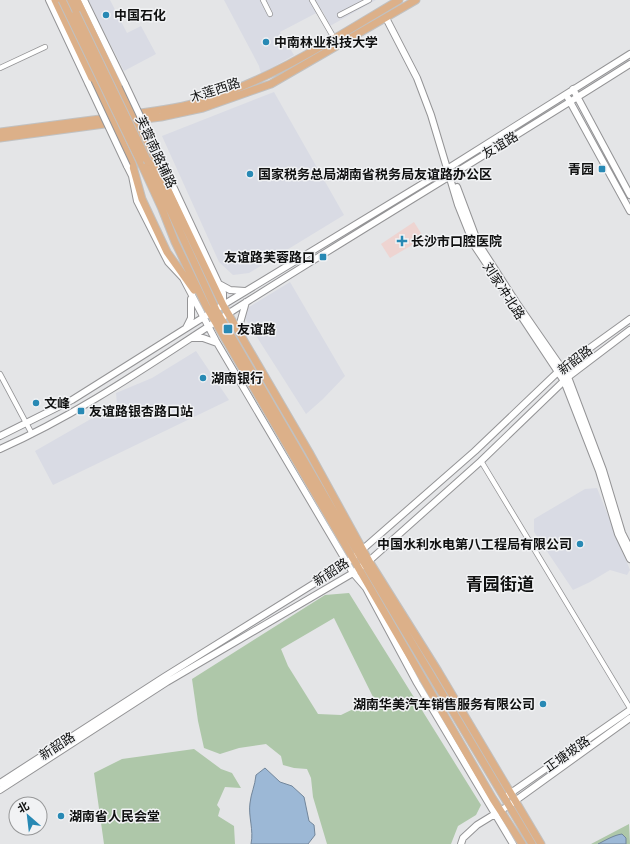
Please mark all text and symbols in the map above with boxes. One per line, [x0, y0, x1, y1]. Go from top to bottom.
place label: 中国石化 [114, 7, 166, 24]
marker: 中国石化 [101, 10, 111, 20]
place label: 中南林业科技大学 [274, 34, 378, 51]
marker: 中南林业科技大学 [261, 37, 271, 47]
street label: 木莲西路 [188, 74, 242, 106]
street label: 芙蓉南路辅路 [132, 113, 180, 191]
street label: 友谊路 [479, 128, 521, 162]
place label: 青园 [568, 161, 594, 178]
marker: 青园 [597, 164, 607, 174]
place label: 国家税务总局湖南省税务局友谊路办公区 [258, 166, 492, 183]
marker: 国家税务总局湖南省税务局友谊路办公区 [245, 169, 255, 179]
place label: 长沙市口腔医院 [411, 233, 502, 250]
marker: 长沙市口腔医院 [396, 235, 408, 247]
place label: 友谊路芙蓉路口 [224, 249, 315, 266]
marker: 友谊路芙蓉路口 [318, 252, 328, 262]
street label: 刘家冲北路 [479, 259, 529, 323]
place label: 友谊路 [237, 321, 276, 338]
marker: 友谊路 [222, 323, 234, 335]
street label: 新韶路 [554, 341, 596, 379]
place label: 湖南银行 [211, 370, 263, 387]
marker: 湖南银行 [198, 373, 208, 383]
place label: 文峰 [44, 395, 70, 412]
marker: 文峰 [31, 398, 41, 408]
place label: 友谊路银杏路口站 [89, 403, 193, 420]
marker: 友谊路银杏路口站 [76, 406, 86, 416]
place label: 中国水利水电第八工程局有限公司 [377, 536, 572, 553]
marker: 中国水利水电第八工程局有限公司 [575, 539, 585, 549]
street label: 新韶路 [310, 554, 352, 590]
district label: 青园街道 [466, 573, 534, 595]
place label: 湖南华美汽车销售服务有限公司 [353, 696, 535, 713]
marker: 湖南华美汽车销售服务有限公司 [538, 699, 548, 709]
street label: 新韶路 [36, 728, 78, 764]
street label: 正塘坡路 [541, 732, 593, 776]
north arrow [8, 796, 48, 836]
text: 北 [15, 798, 31, 816]
place label: 湖南省人民会堂 [69, 808, 160, 825]
marker: 湖南省人民会堂 [56, 811, 66, 821]

